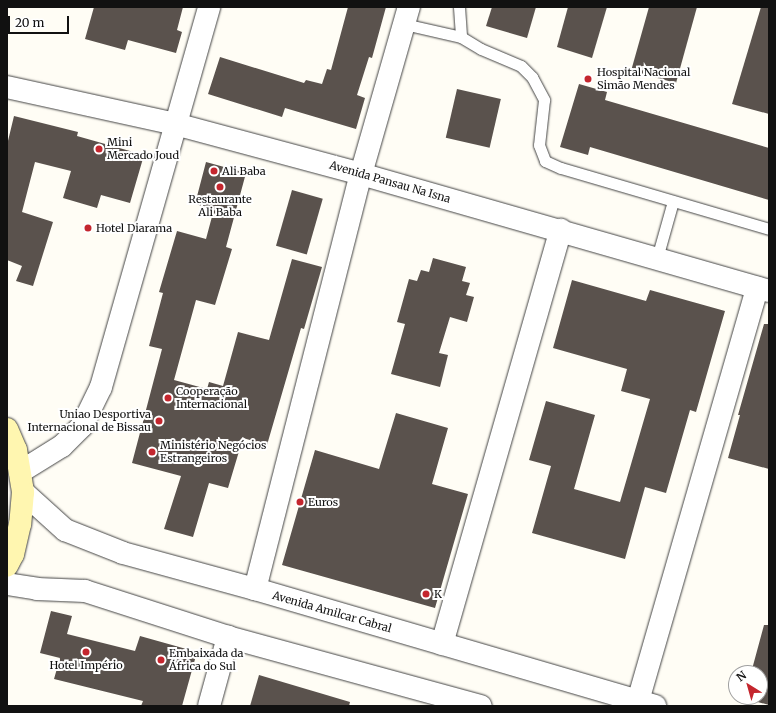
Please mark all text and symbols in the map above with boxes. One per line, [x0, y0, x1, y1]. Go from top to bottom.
scale bar [10, 8, 71, 34]
text: 20 m [15, 15, 44, 30]
place label: Hospital Nacional Simão Mendes [597, 66, 690, 92]
marker: Hospital Nacional Simão Mendes [582, 73, 594, 85]
place label: Mini Mercado Joud [107, 136, 179, 162]
marker: Mini Mercado Joud [94, 144, 104, 154]
street label: Avenida Pansau Na Isna [328, 158, 452, 206]
place label: Ali Baba [222, 164, 266, 178]
marker: Ali Baba [209, 166, 219, 176]
marker: Restaurante Ali Baba [215, 182, 225, 192]
place label: Restaurante Ali Baba [188, 193, 252, 219]
place label: Hotel Diarama [96, 221, 172, 235]
marker: Hotel Diarama [83, 223, 93, 233]
place label: Cooperação Internacional [176, 385, 247, 411]
marker: Cooperação Internacional [163, 393, 173, 403]
place label: Uniao Desportiva Internacional de Bissau [28, 408, 151, 434]
marker: Uniao Desportiva Internacional de Bissau [154, 416, 164, 426]
place label: Ministério Negócios Estrangeiros [160, 439, 266, 465]
marker: Ministério Negócios Estrangeiros [147, 447, 157, 457]
place label: Euros [308, 495, 338, 509]
marker: Euros [295, 497, 305, 507]
place label: K [434, 587, 442, 601]
street label: Avenida Amilcar Cabral [271, 589, 393, 635]
marker: K [421, 589, 431, 599]
marker: Hotel Império [81, 647, 91, 657]
place label: Embaixada da África do Sul [169, 647, 243, 673]
marker: Embaixada da África do Sul [156, 655, 166, 665]
place label: Hotel Império [49, 658, 123, 672]
north arrow [728, 665, 768, 705]
text: N [734, 668, 749, 684]

